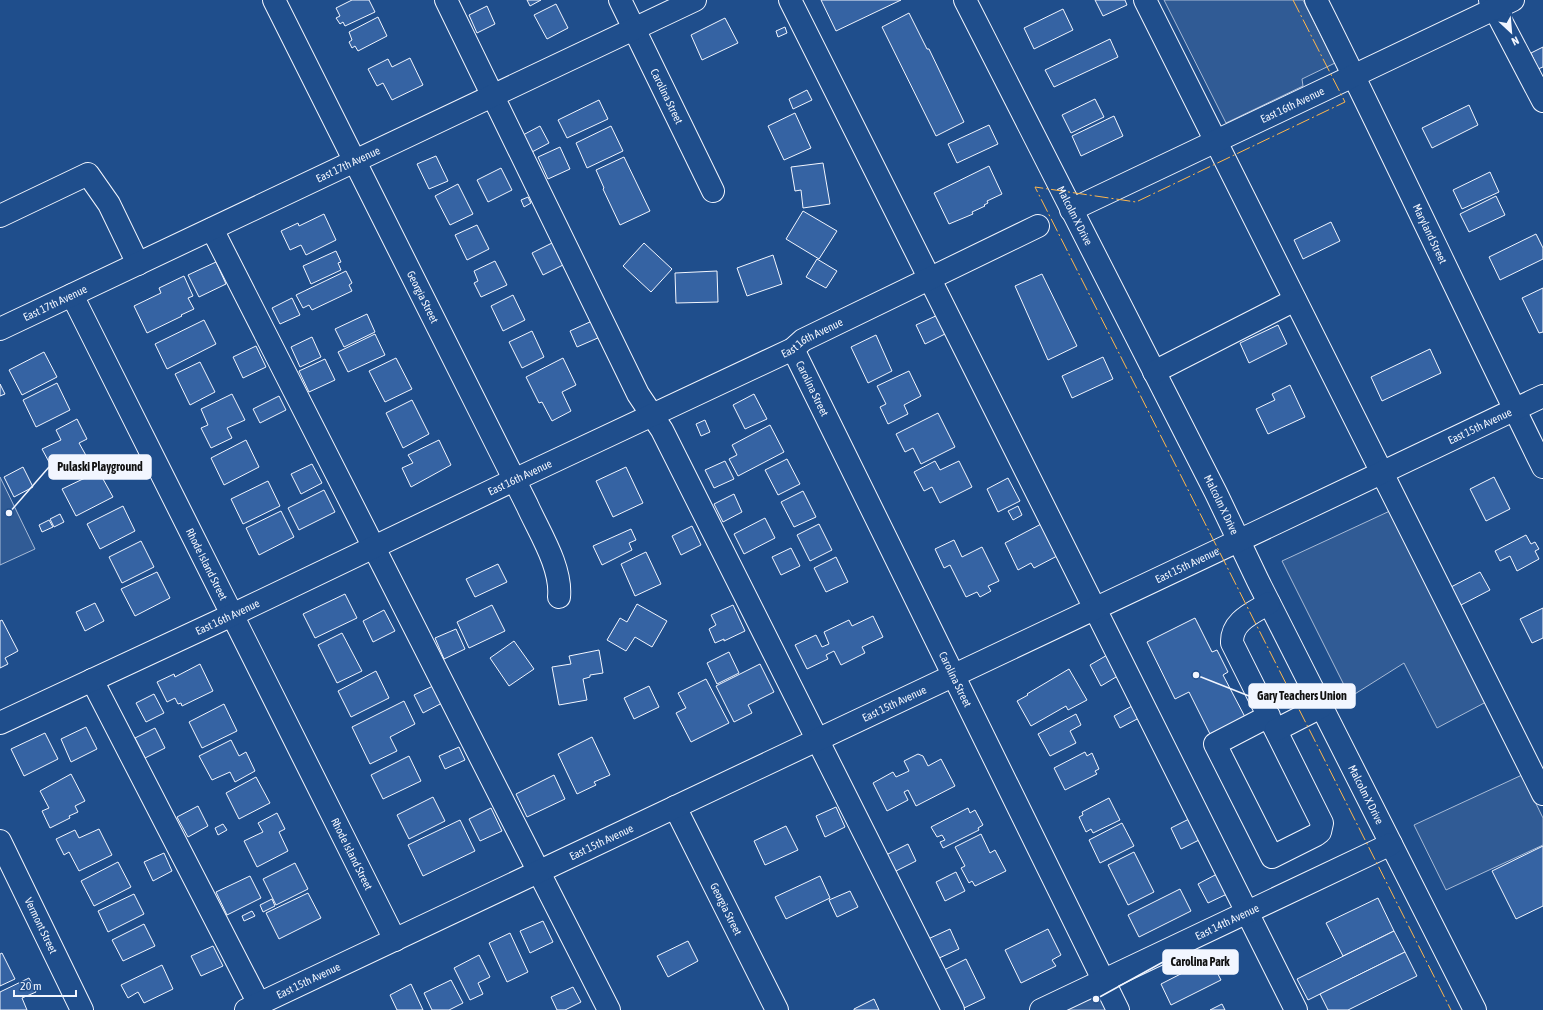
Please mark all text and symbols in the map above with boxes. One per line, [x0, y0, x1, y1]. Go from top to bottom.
north arrow [1491, 12, 1531, 52]
text: N [1510, 34, 1521, 48]
street label: Carolina Street [648, 67, 685, 126]
street label: East 16th Avenue [1258, 85, 1326, 125]
street label: East 17th Avenue [314, 144, 382, 185]
street label: Malcolm X Drive [1055, 184, 1095, 247]
street label: Maryland Street [1411, 202, 1449, 265]
street label: Georgia Street [405, 269, 441, 325]
street label: East 17th Avenue [21, 283, 89, 323]
street label: East 16th Avenue [779, 316, 845, 360]
street label: Carolina Street [794, 359, 831, 418]
street label: East 15th Avenue [1446, 406, 1514, 446]
callout: Pulaski Playground [49, 455, 151, 479]
street label: East 16th Avenue [486, 457, 554, 498]
text: Pulaski Playground [57, 460, 143, 474]
street label: Malcolm X Drive [1202, 473, 1241, 536]
street label: Rhode Island Street [184, 526, 230, 602]
street label: East 15th Avenue [1153, 545, 1221, 585]
street label: East 16th Avenue [194, 597, 261, 637]
street label: Carolina Street [937, 650, 974, 709]
street label: East 15th Avenue [860, 683, 928, 724]
callout: Gary Teachers Union [1249, 684, 1355, 708]
text: Gary Teachers Union [1257, 689, 1347, 703]
street label: Malcolm X Drive [1346, 763, 1386, 826]
street label: Rhode Island Street [329, 816, 375, 892]
street label: East 15th Avenue [567, 822, 635, 862]
street label: Georgia Street [708, 881, 744, 937]
street label: Vermont Street [22, 896, 60, 955]
street label: East 14th Avenue [1193, 901, 1261, 942]
callout: Carolina Park [1163, 950, 1238, 974]
text: Carolina Park [1170, 955, 1230, 969]
street label: East 15th Avenue [275, 960, 342, 1001]
scale bar [14, 972, 76, 998]
text: 20 m [20, 979, 42, 993]

